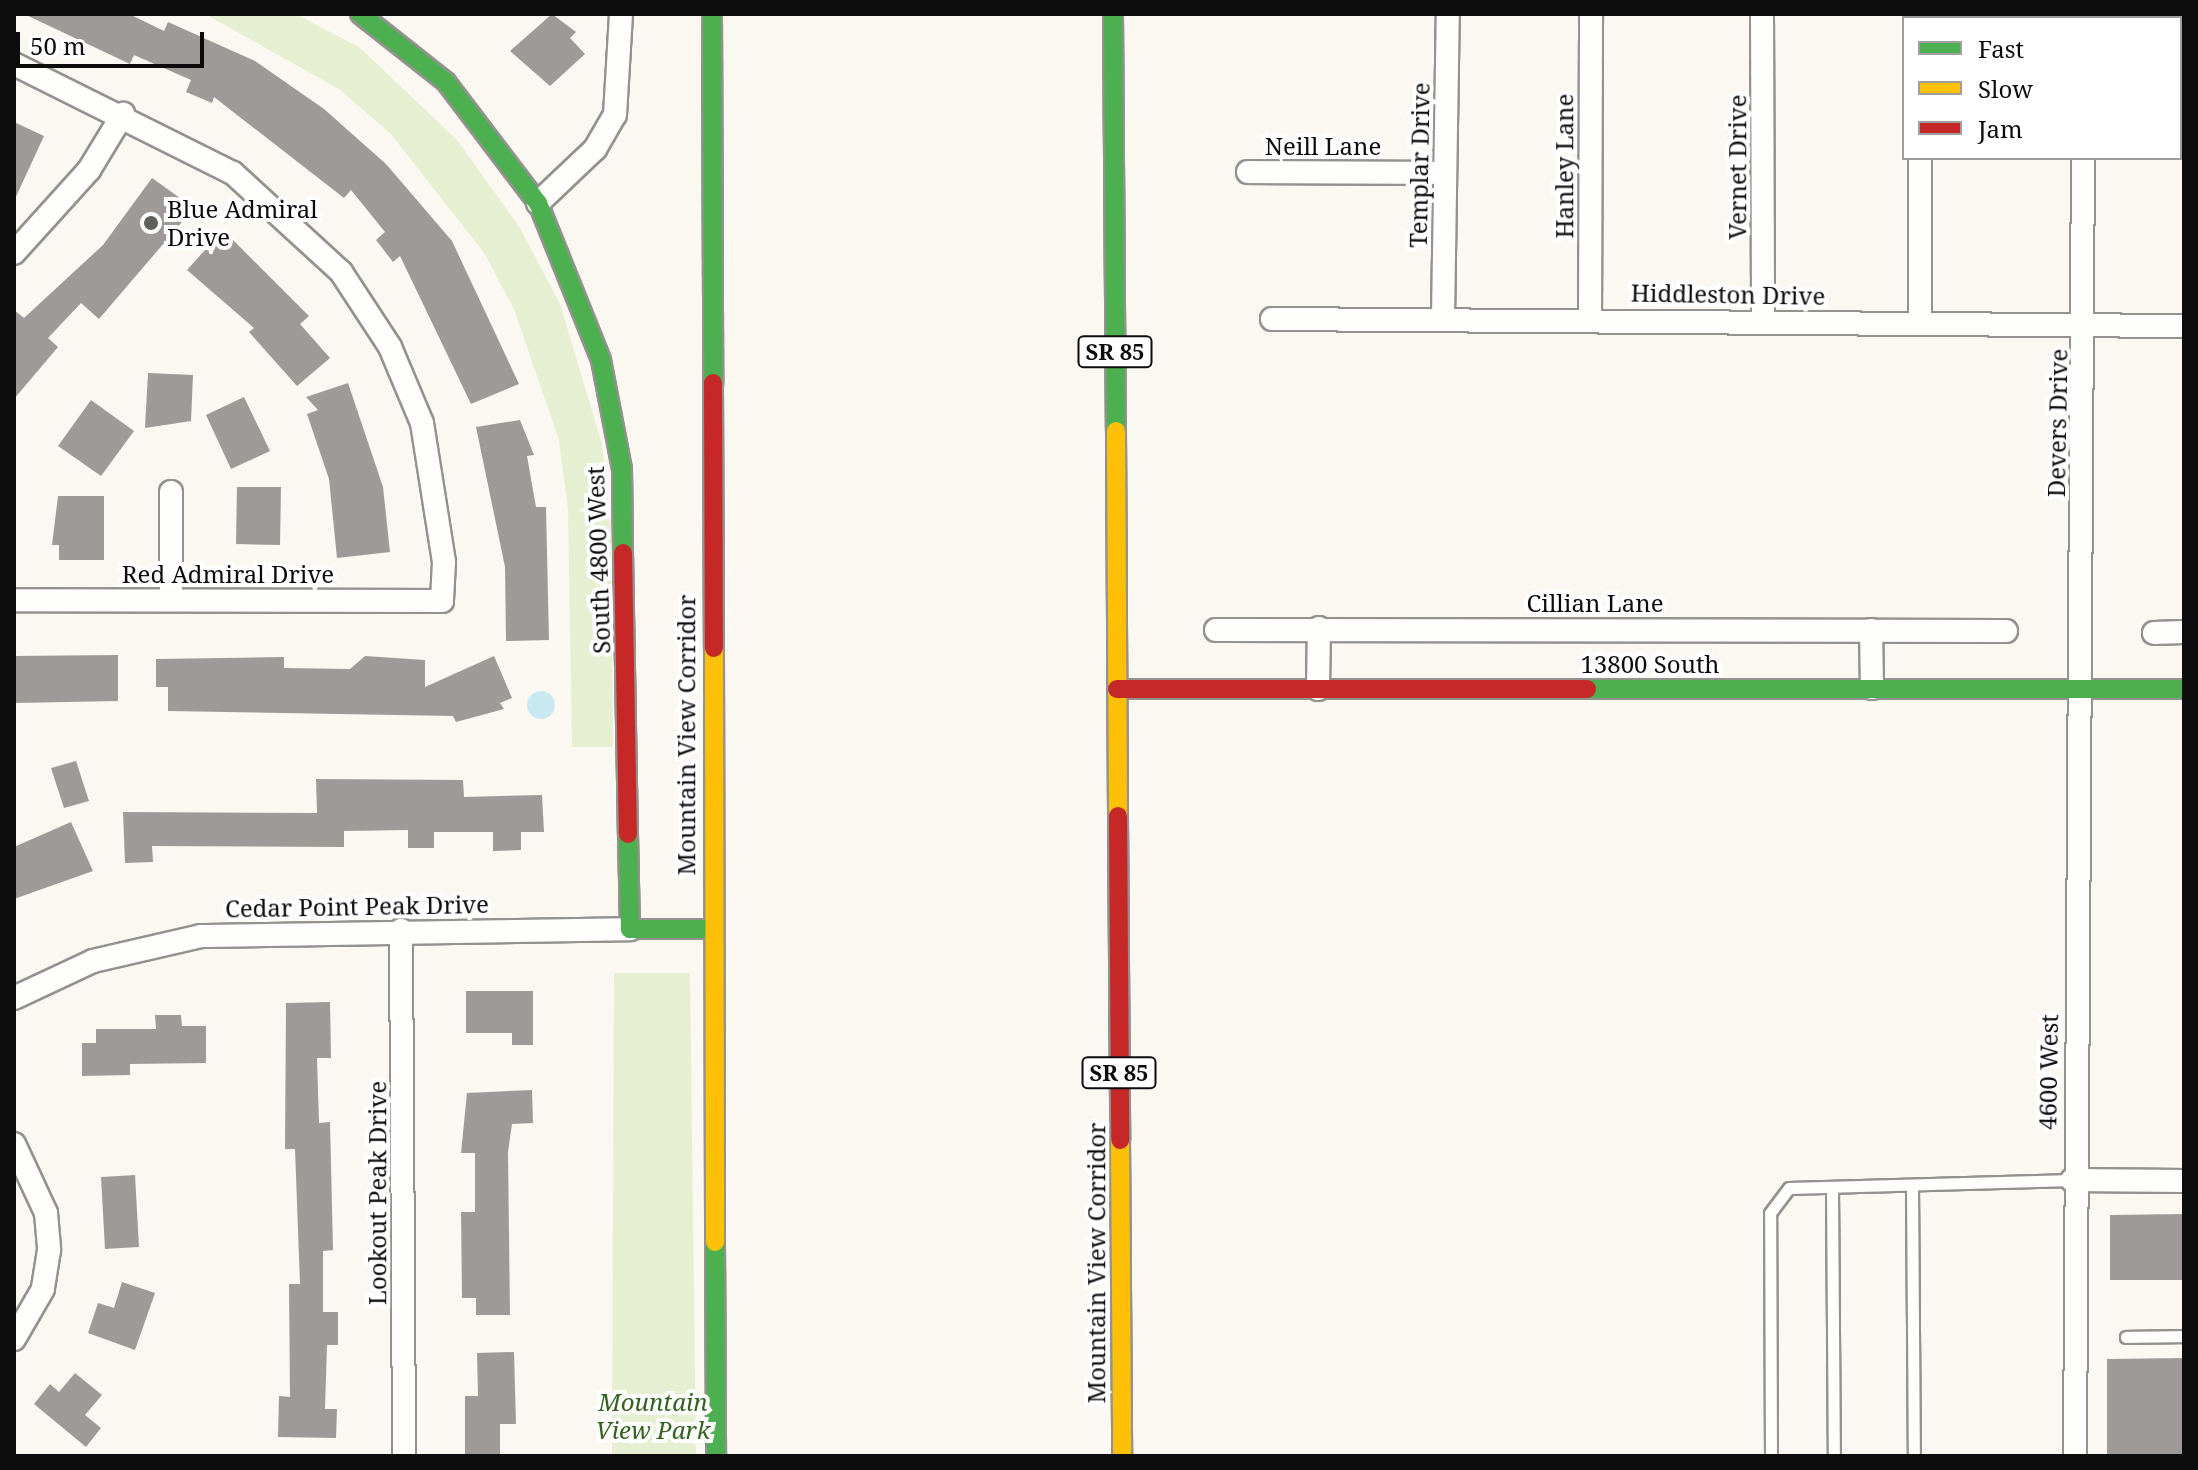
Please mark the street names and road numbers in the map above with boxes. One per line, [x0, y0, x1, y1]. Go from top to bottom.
street label: Templar Drive [1403, 82, 1435, 248]
street label: Hanley Lane [1550, 94, 1578, 238]
street label: Vernet Drive [1723, 94, 1751, 240]
street label: Neill Lane [1265, 132, 1381, 160]
street label: Hiddleston Drive [1631, 278, 1825, 310]
road number: SR 85 [1077, 334, 1153, 370]
street label: Devers Drive [2041, 348, 2073, 498]
street label: South 4800 West [580, 466, 616, 654]
street label: Red Admiral Drive [122, 560, 334, 588]
street label: Cillian Lane [1527, 589, 1663, 617]
street label: Mountain View Corridor [672, 595, 700, 875]
street label: 13800 South [1580, 650, 1720, 678]
street label: Cedar Point Peak Drive [225, 889, 489, 923]
street label: 4600 West [2033, 1014, 2063, 1130]
road number: SR 85 [1081, 1055, 1157, 1091]
street label: Lookout Peak Drive [363, 1081, 391, 1305]
street label: Mountain View Corridor [1082, 1123, 1110, 1403]

